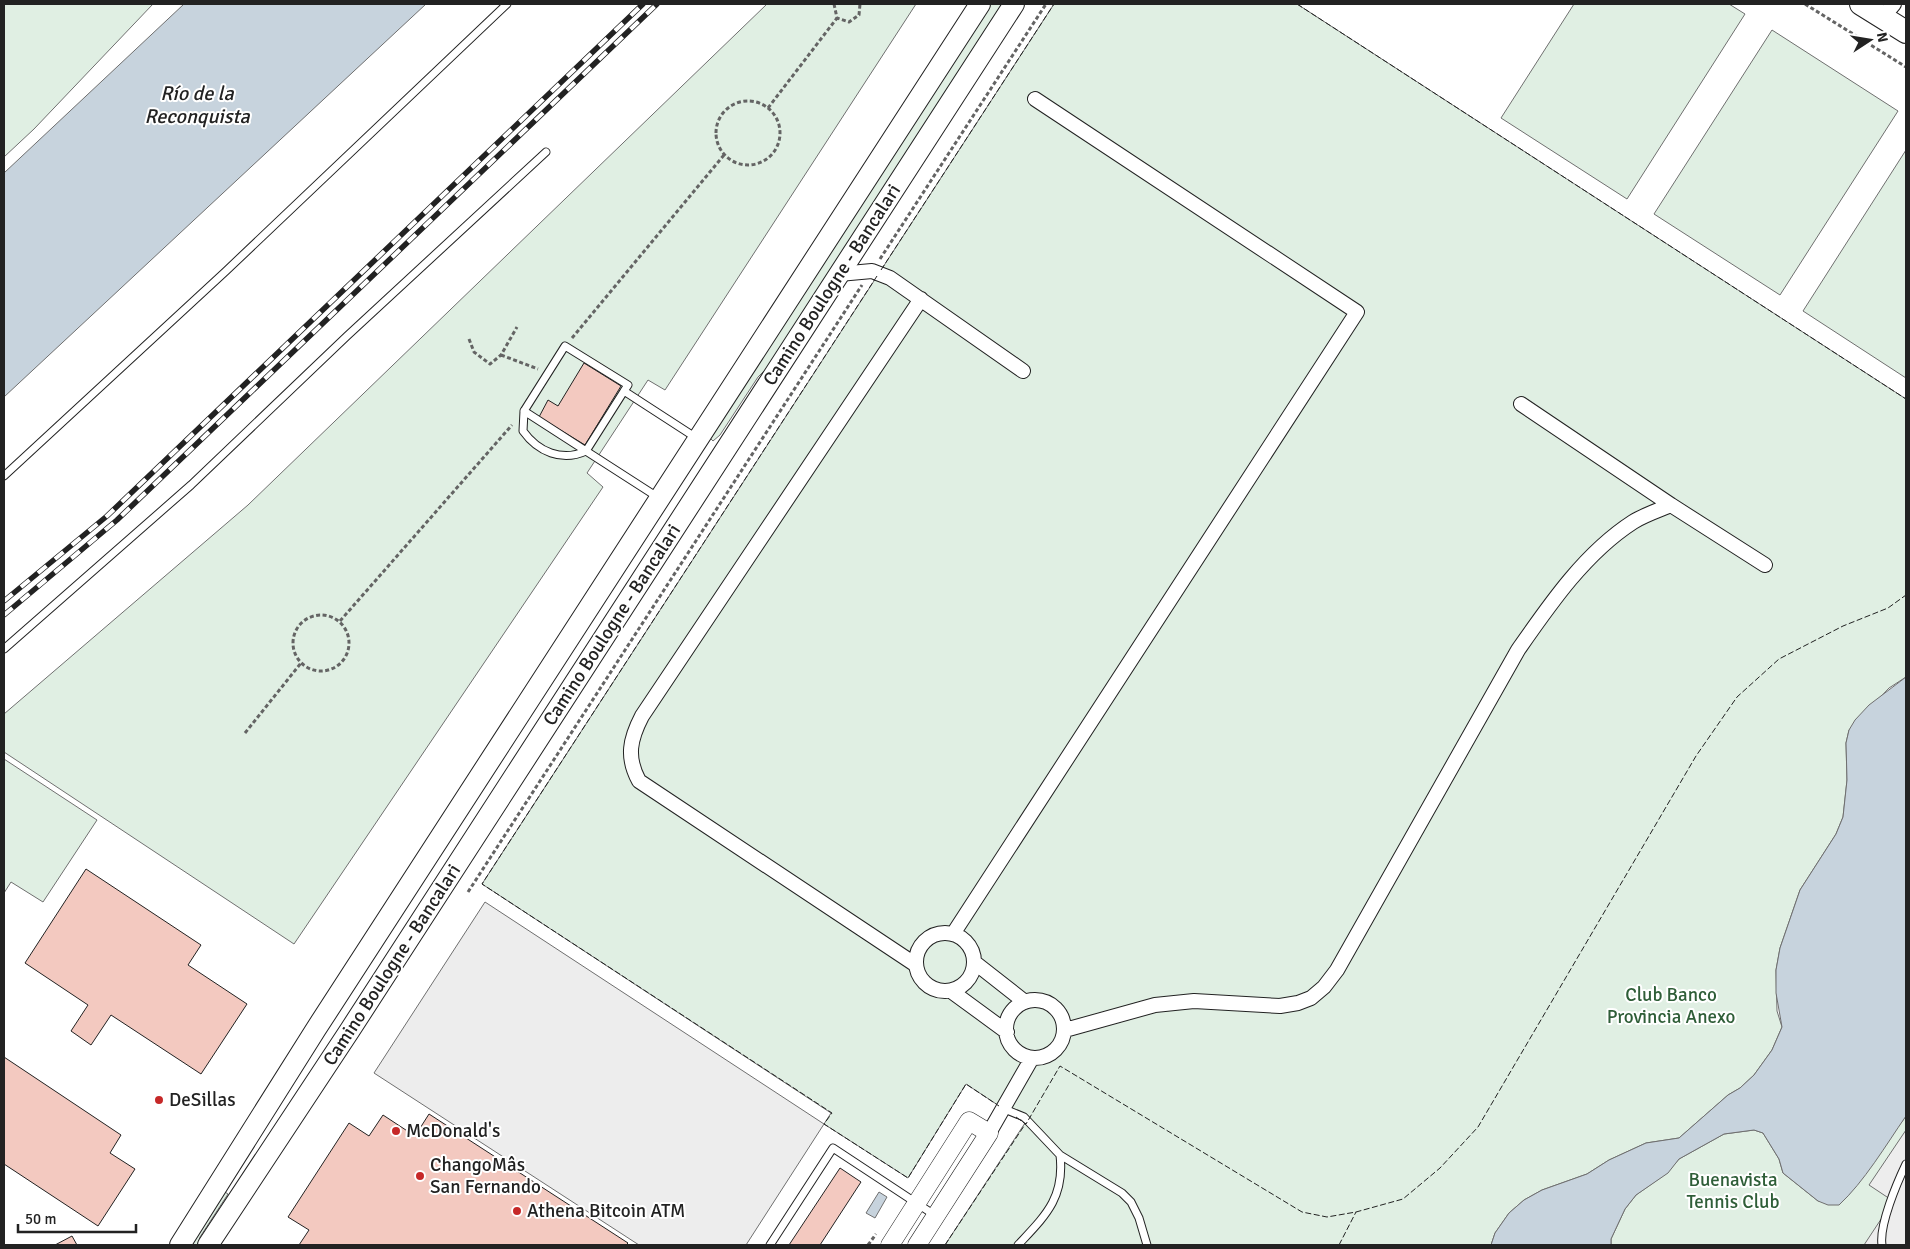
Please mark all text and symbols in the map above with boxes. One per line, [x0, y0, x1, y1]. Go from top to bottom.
north arrow [1845, 15, 1895, 65]
text: N [1873, 31, 1892, 44]
water label: Río de la Reconquista [144, 81, 250, 129]
street label: Camino Boulogne - Bancalari [758, 180, 906, 390]
street label: Camino Boulogne - Bancalari [538, 520, 686, 730]
street label: Camino Boulogne - Bancalari [318, 860, 466, 1070]
park label: Club Banco Provincia Anexo [1607, 983, 1735, 1029]
place label: DeSillas [169, 1088, 235, 1112]
marker: DeSillas [153, 1094, 165, 1106]
place label: McDonald's [406, 1119, 500, 1143]
marker: McDonald's [390, 1125, 402, 1137]
place label: ChangoMâs San Fernando [430, 1153, 541, 1199]
park label: Buenavista Tennis Club [1687, 1168, 1779, 1214]
marker: ChangoMâs San Fernando [414, 1170, 426, 1182]
place label: Athena Bitcoin ATM [527, 1199, 685, 1223]
scale bar [18, 1202, 135, 1234]
marker: Athena Bitcoin ATM [511, 1205, 523, 1217]
text: 50 m [25, 1210, 56, 1228]

